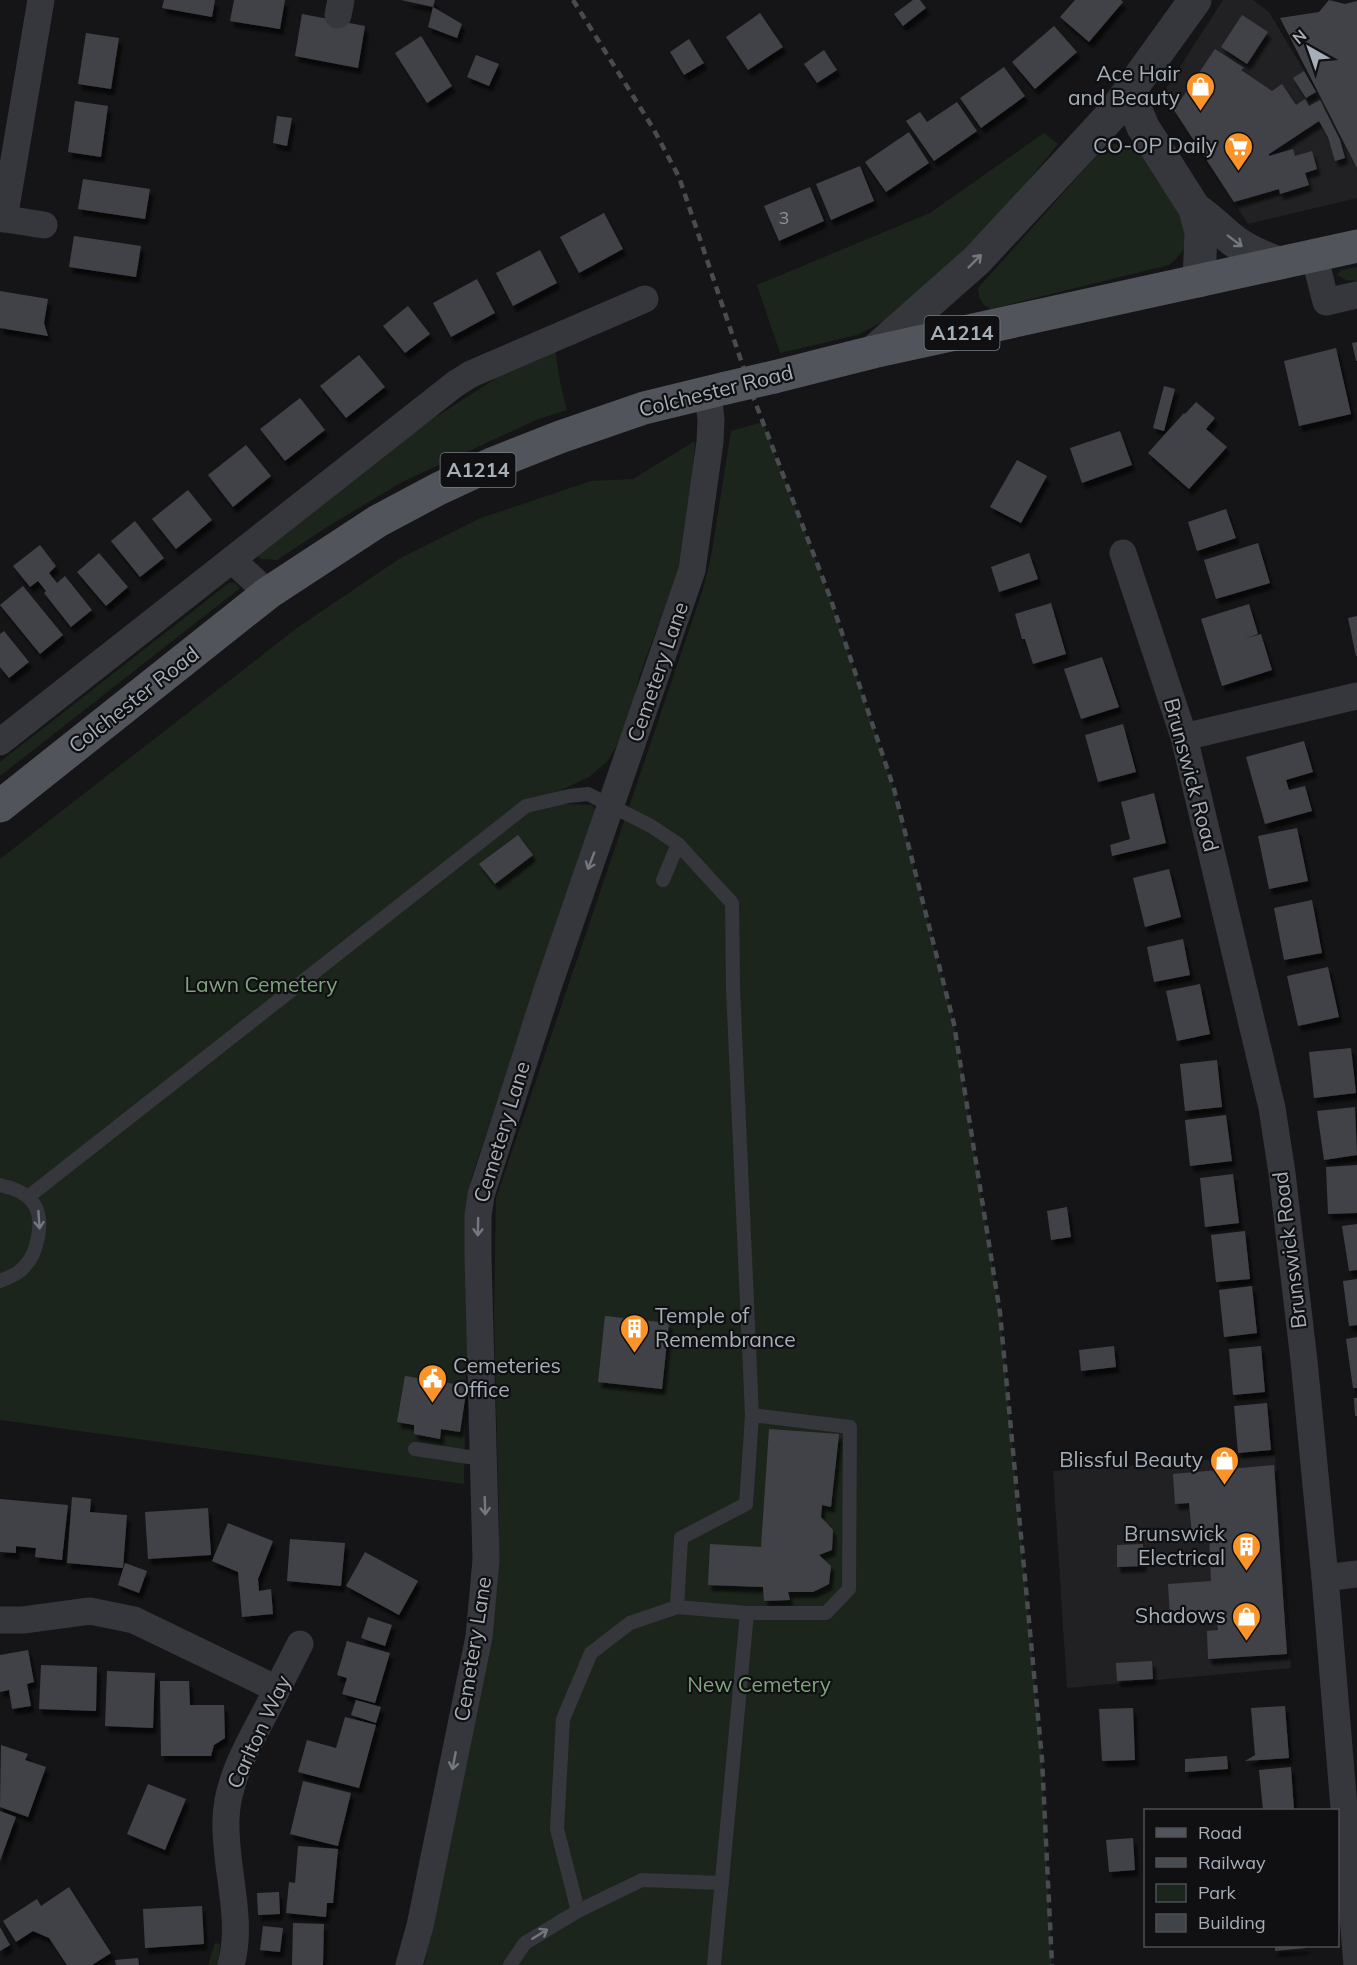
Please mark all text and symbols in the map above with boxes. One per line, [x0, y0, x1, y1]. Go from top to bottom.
north arrow [1279, 18, 1339, 78]
text: N [1288, 25, 1310, 48]
place label: Ace Hair and Beauty [1068, 60, 1180, 110]
shop icon: Ace Hair and Beauty [1185, 70, 1217, 112]
supermarket icon: CO-OP Daily [1222, 130, 1254, 172]
place label: CO-OP Daily [1093, 132, 1217, 158]
house number: 3 [779, 206, 789, 229]
one-way arrow [1226, 234, 1242, 247]
one-way arrow [968, 254, 983, 268]
road number: A1214 [924, 316, 1000, 350]
street label: Colchester Road [636, 358, 796, 422]
road number: A1214 [440, 453, 516, 487]
street label: Cemetery Lane [621, 598, 693, 745]
street label: Colchester Road [63, 640, 204, 758]
street label: Brunswick Road [1159, 695, 1225, 854]
one-way arrow [585, 851, 596, 870]
park label: Lawn Cemetery [185, 971, 337, 997]
street label: Cemetery Lane [467, 1058, 535, 1205]
street label: Brunswick Road [1266, 1170, 1312, 1330]
one-way arrow [33, 1210, 44, 1230]
one-way arrow [472, 1217, 484, 1237]
place label: Temple of Remembrance [655, 1302, 796, 1352]
building icon: Temple of Remembrance [618, 1312, 650, 1354]
place label: Cemeteries Office [453, 1352, 561, 1402]
public building icon: Cemeteries Office [416, 1362, 448, 1404]
shop icon: Blissful Beauty [1208, 1444, 1240, 1486]
place label: Blissful Beauty [1059, 1446, 1203, 1472]
one-way arrow [479, 1496, 491, 1516]
place label: Brunswick Electrical [1124, 1520, 1225, 1570]
building icon: Brunswick Electrical [1230, 1530, 1262, 1572]
street label: Cemetery Lane [448, 1575, 496, 1723]
shop icon: Shadows [1231, 1600, 1263, 1642]
place label: Shadows [1135, 1602, 1226, 1628]
street label: Carlton Way [221, 1671, 296, 1792]
park label: New Cemetery [687, 1671, 831, 1697]
one-way arrow [448, 1751, 459, 1770]
legend [1144, 1809, 1339, 1947]
text: Road [1198, 1821, 1242, 1844]
text: Railway [1198, 1851, 1266, 1874]
text: Park [1198, 1881, 1237, 1904]
text: Building [1198, 1911, 1266, 1934]
one-way arrow [531, 1927, 548, 1939]

